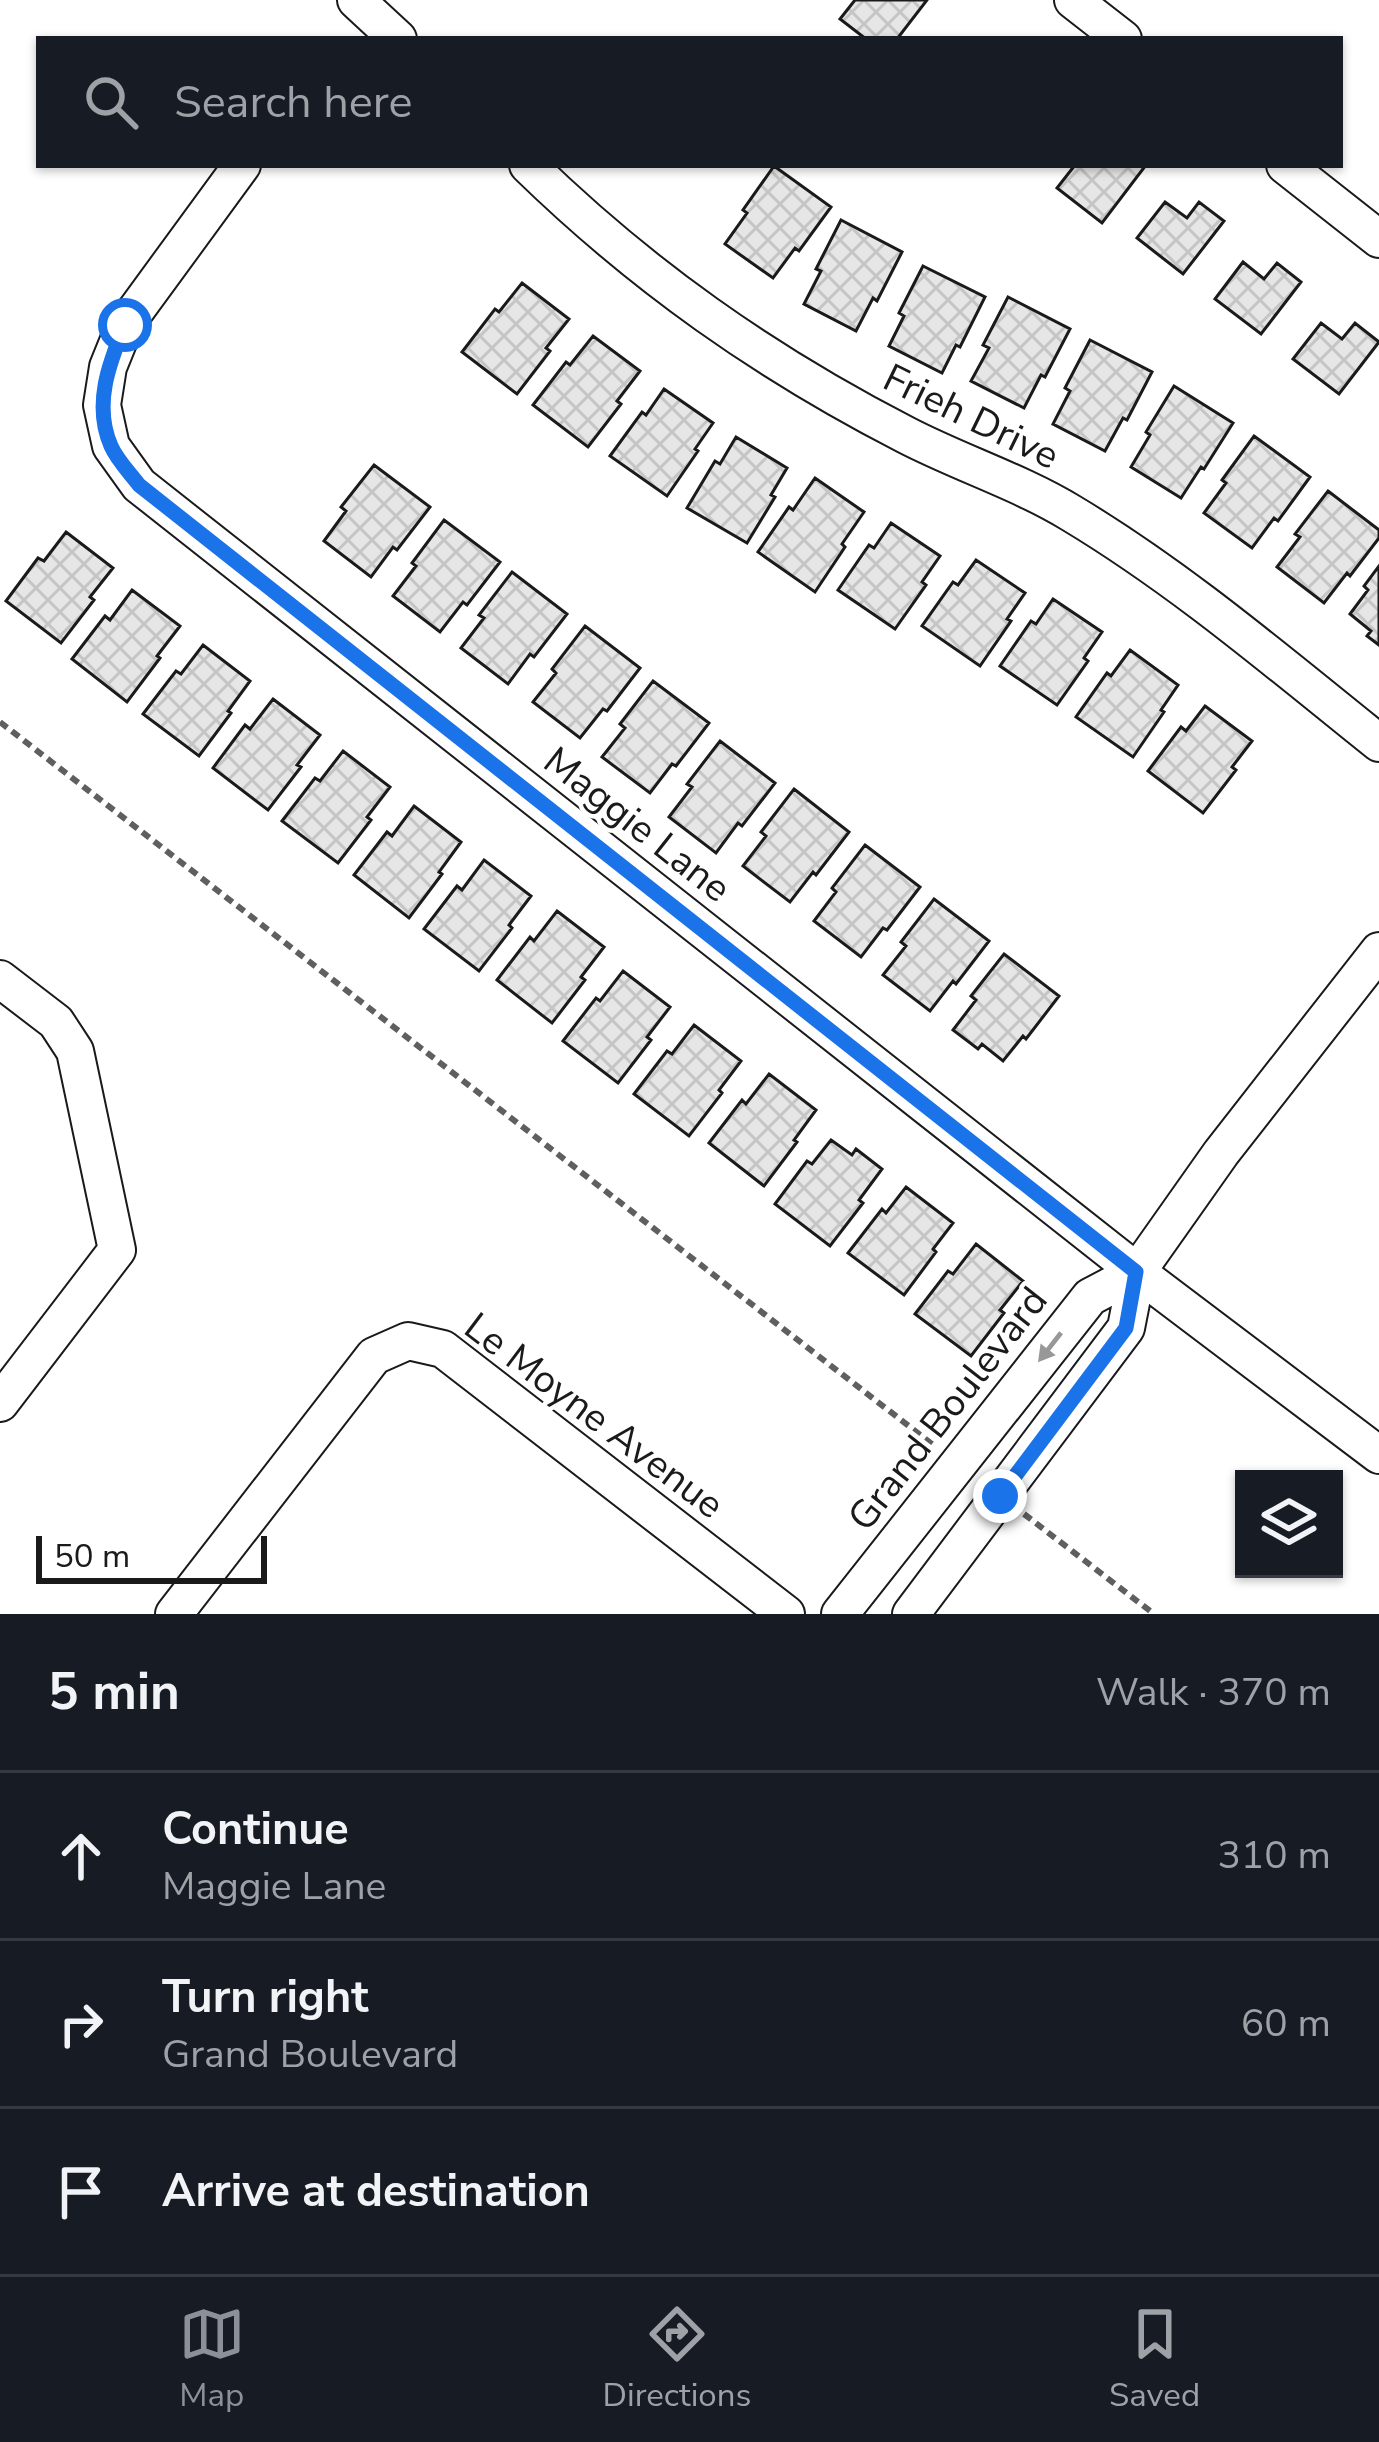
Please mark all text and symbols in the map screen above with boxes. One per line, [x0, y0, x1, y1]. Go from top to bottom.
search box [36, 36, 1343, 168]
icon: search [78, 69, 144, 135]
text: Search here [174, 72, 413, 133]
route start [98, 298, 152, 352]
street label: Frieh Drive [874, 352, 1068, 482]
street label: Maggie Lane [532, 735, 742, 915]
street label: Grand Boulevard [836, 1276, 1060, 1542]
street label: Le Moyne Avenue [453, 1301, 735, 1531]
one-way arrow [1038, 1332, 1063, 1363]
route end [973, 1469, 1027, 1523]
map controls [1235, 1470, 1343, 1578]
button: layers [1235, 1470, 1343, 1578]
scale bar [36, 1530, 267, 1583]
text: 50 m [54, 1534, 130, 1579]
text: 5 min [48, 1657, 180, 1727]
text: Walk · 370 m [1096, 1666, 1331, 1719]
text: Continue [162, 1799, 349, 1860]
icon: ahead [48, 1823, 114, 1889]
text: 310 m [1217, 1829, 1331, 1882]
text: Maggie Lane [162, 1860, 386, 1913]
text: Turn right [162, 1967, 369, 2028]
icon: right [48, 1991, 114, 2057]
text: 60 m [1241, 1997, 1331, 2050]
text: Grand Boulevard [162, 2028, 458, 2081]
icon: arrive [48, 2159, 114, 2225]
text: Arrive at destination [162, 2161, 590, 2222]
tab: Map [179, 2301, 245, 2418]
tab: Directions [603, 2301, 751, 2418]
tab: Saved [1109, 2301, 1200, 2418]

